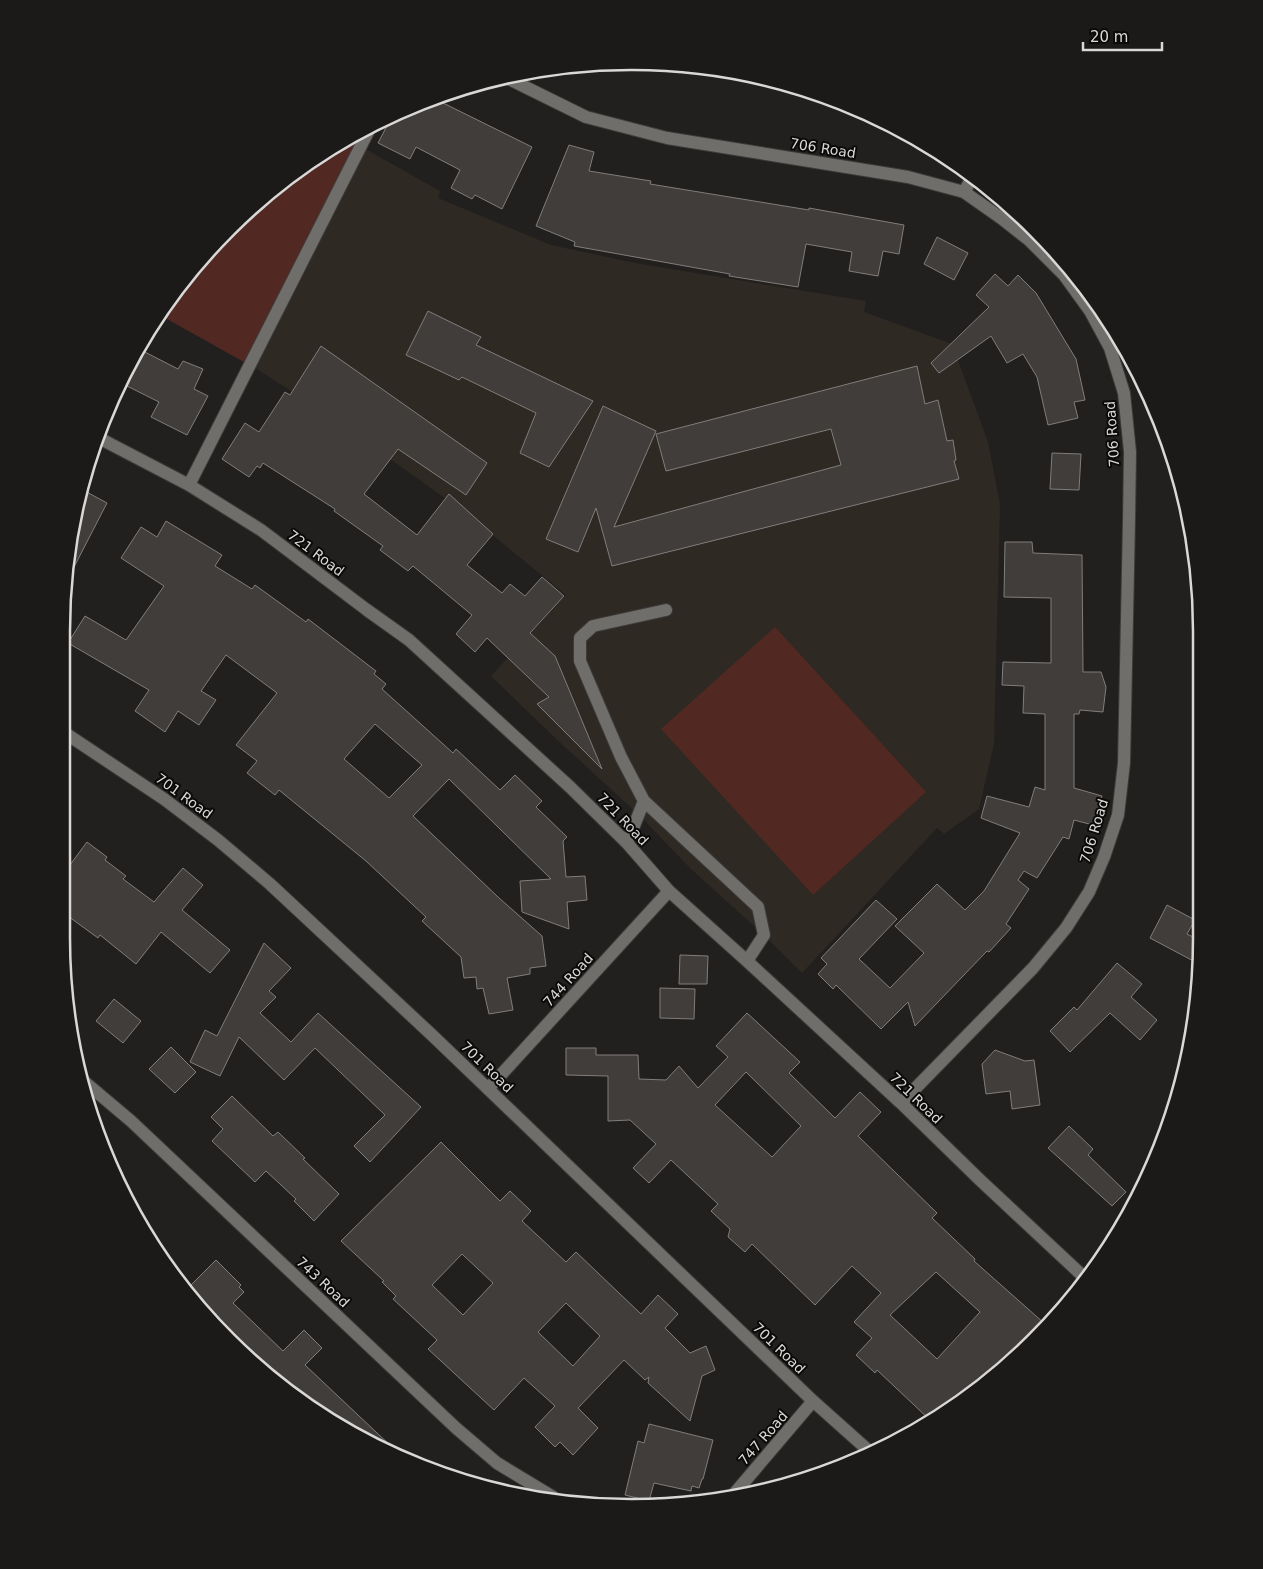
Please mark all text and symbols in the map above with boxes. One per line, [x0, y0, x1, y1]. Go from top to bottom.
scale bar [1083, 20, 1162, 52]
text: 20 m [1090, 28, 1128, 46]
street label: 706 Road [789, 135, 857, 161]
street label: 706 Road [1102, 400, 1122, 468]
street label: 721 Road [285, 527, 347, 579]
street label: 701 Road [152, 770, 216, 822]
street label: 721 Road [594, 790, 652, 848]
street label: 706 Road [1077, 797, 1111, 865]
street label: 744 Road [540, 950, 596, 1010]
street label: 701 Road [458, 1038, 516, 1096]
street label: 721 Road [887, 1069, 945, 1127]
street label: 743 Road [293, 1254, 353, 1310]
street label: 701 Road [750, 1319, 808, 1377]
street label: 747 Road [735, 1408, 791, 1468]

